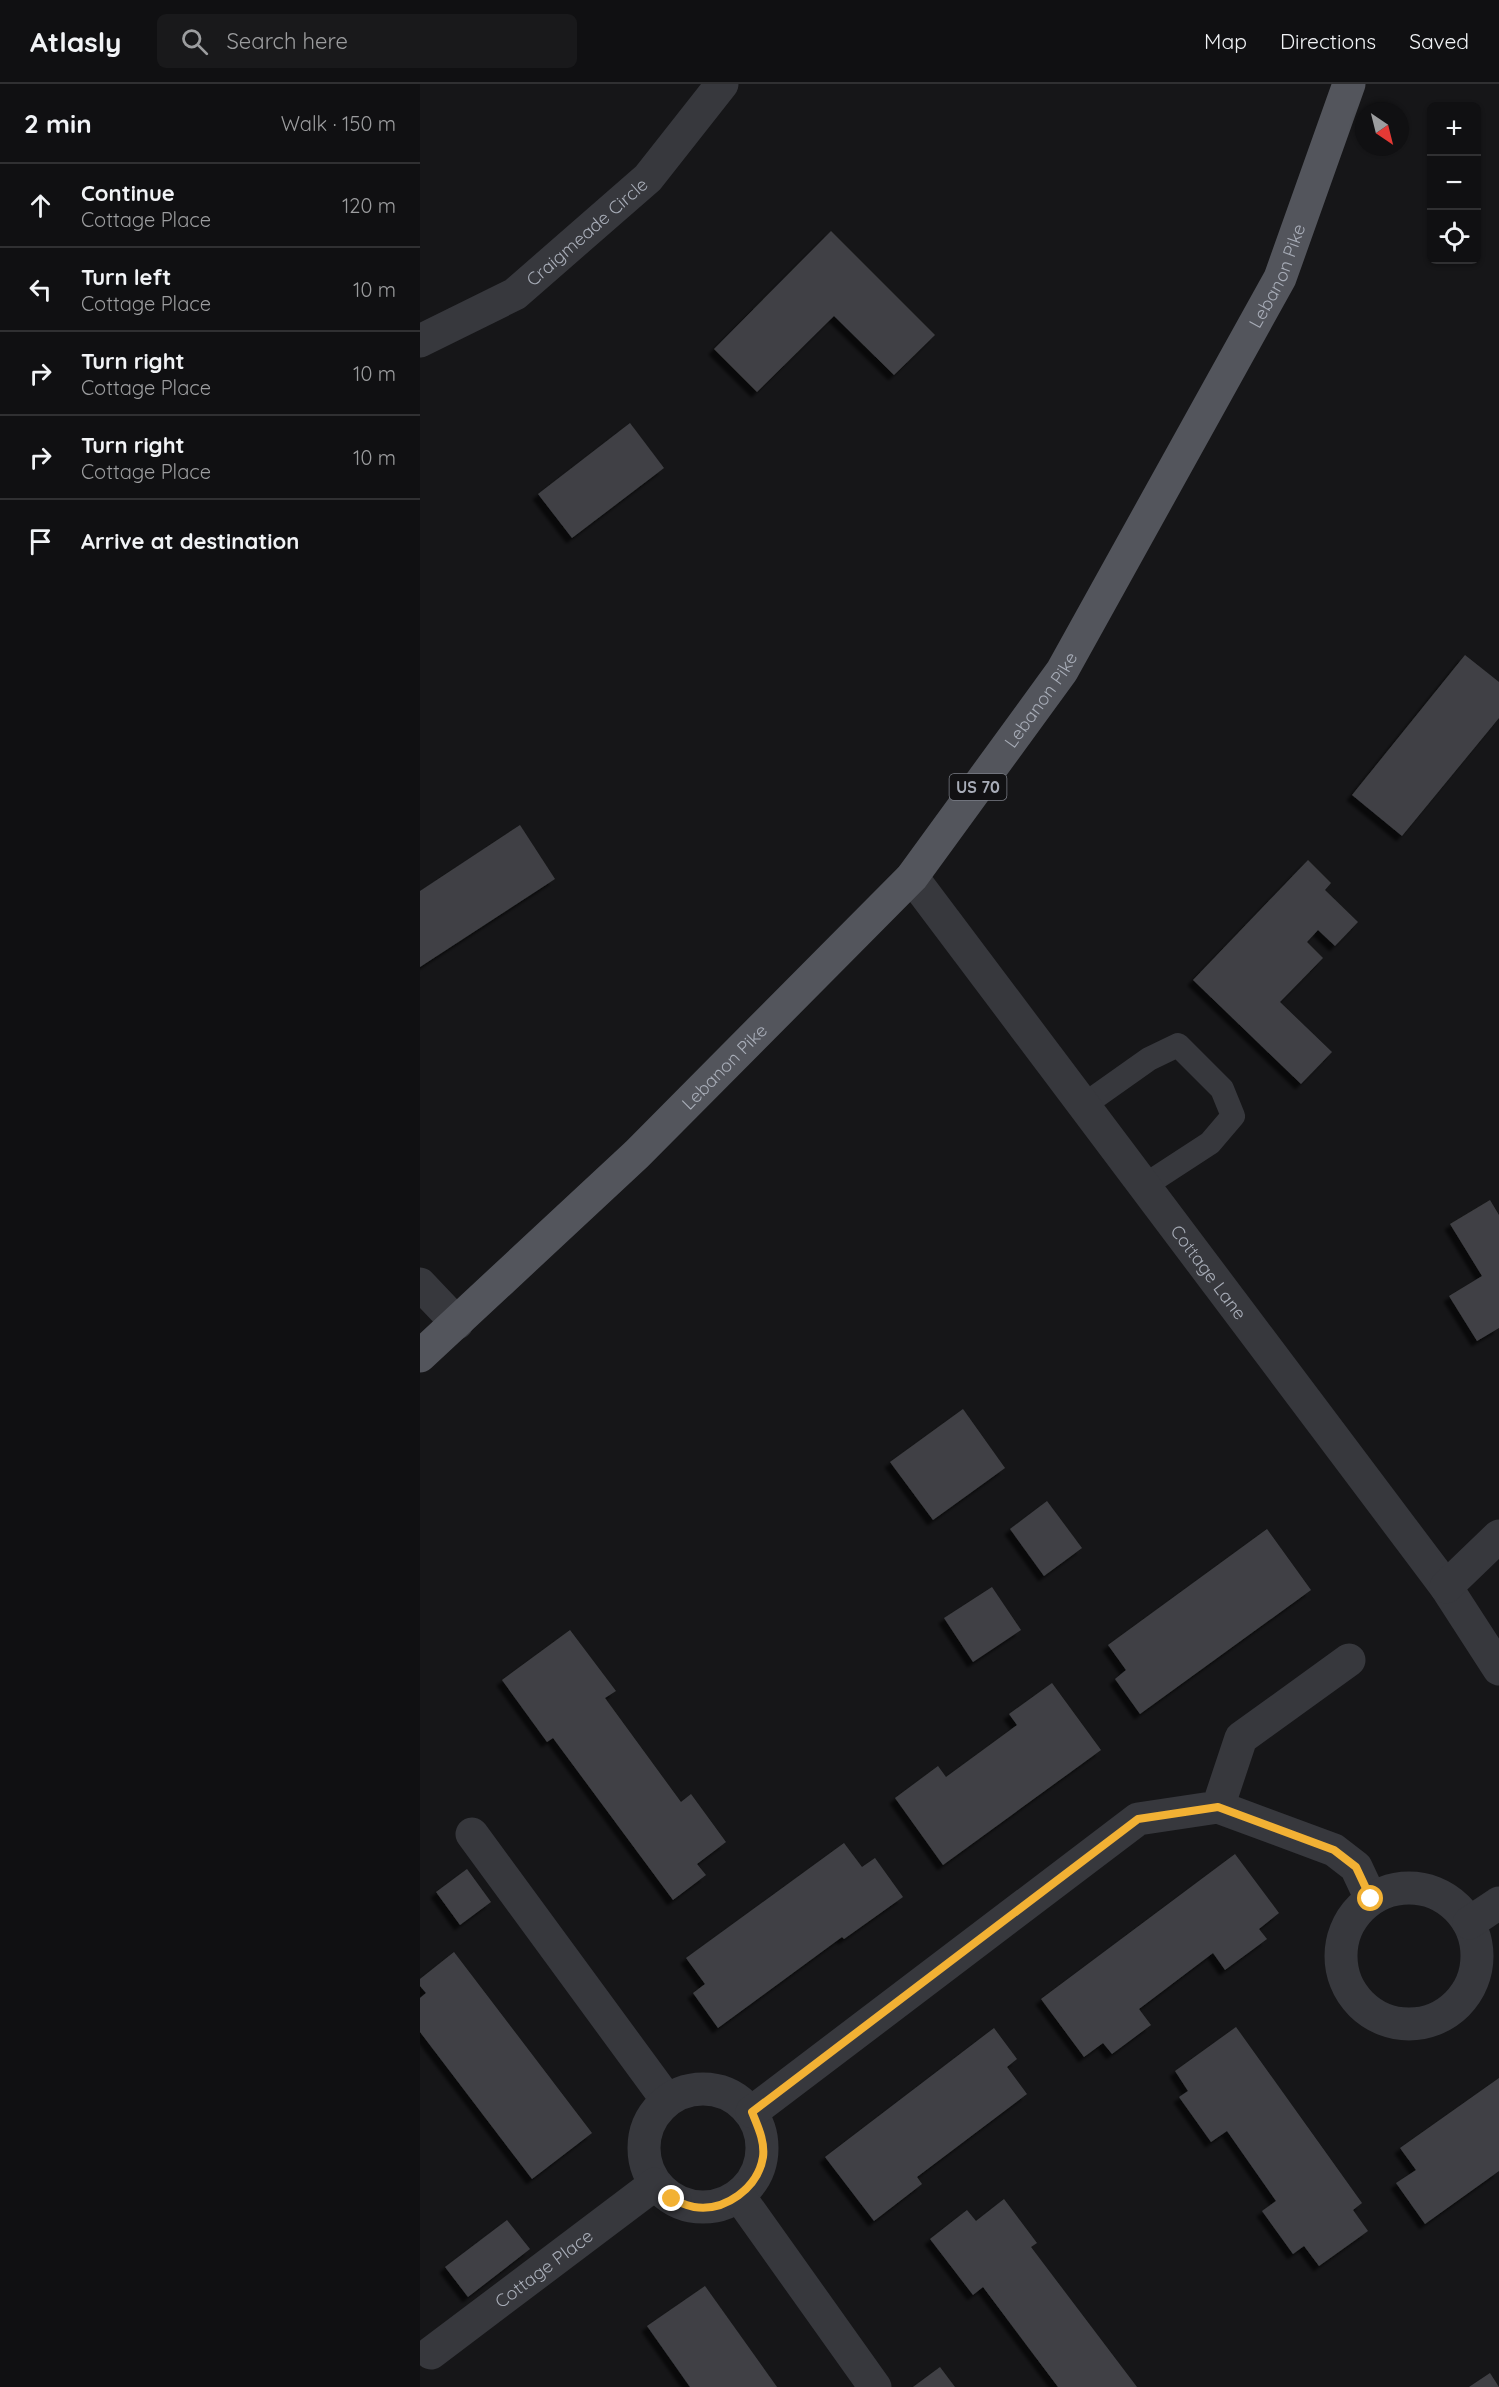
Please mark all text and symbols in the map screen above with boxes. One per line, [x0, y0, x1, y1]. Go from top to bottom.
search box [157, 14, 577, 68]
text: Atlasly [30, 24, 121, 59]
icon: search [178, 25, 211, 58]
text: Search here [226, 27, 348, 55]
text: Map [1204, 28, 1247, 54]
text: Directions [1280, 28, 1376, 54]
text: Saved [1409, 28, 1469, 54]
north arrow [1355, 102, 1409, 156]
map controls [1427, 102, 1481, 264]
button: + [1427, 102, 1481, 156]
text: 2 min [24, 107, 92, 140]
text: Walk · 150 m [281, 111, 396, 136]
button: − [1427, 156, 1481, 210]
street label: Craigmeade Circle [521, 172, 652, 291]
text: Continue [81, 179, 175, 207]
icon: ahead [24, 189, 57, 222]
text: 120 m [342, 193, 396, 218]
text: Cottage Place [81, 207, 211, 232]
button: locate [1427, 210, 1481, 264]
street label: Lebanon Pike [1243, 220, 1310, 332]
text: Turn left [81, 263, 171, 291]
icon: left [24, 273, 57, 306]
text: 10 m [353, 277, 396, 302]
text: Cottage Place [81, 291, 211, 316]
text: Turn right [81, 347, 185, 375]
icon: right [24, 357, 57, 390]
text: 10 m [353, 361, 396, 386]
text: Cottage Place [81, 375, 211, 400]
text: Turn right [81, 431, 185, 459]
icon: right [24, 441, 57, 474]
text: 10 m [353, 445, 396, 470]
text: Cottage Place [81, 459, 211, 484]
icon: arrive [24, 525, 57, 558]
text: Arrive at destination [81, 527, 299, 555]
street label: Lebanon Pike [999, 648, 1082, 752]
road number: US 70 [950, 774, 1006, 800]
street label: Lebanon Pike [676, 1018, 772, 1114]
street label: Cottage Lane [1166, 1220, 1252, 1324]
route start [1357, 1885, 1383, 1911]
route end [658, 2185, 684, 2211]
street label: Cottage Place [490, 2224, 597, 2313]

